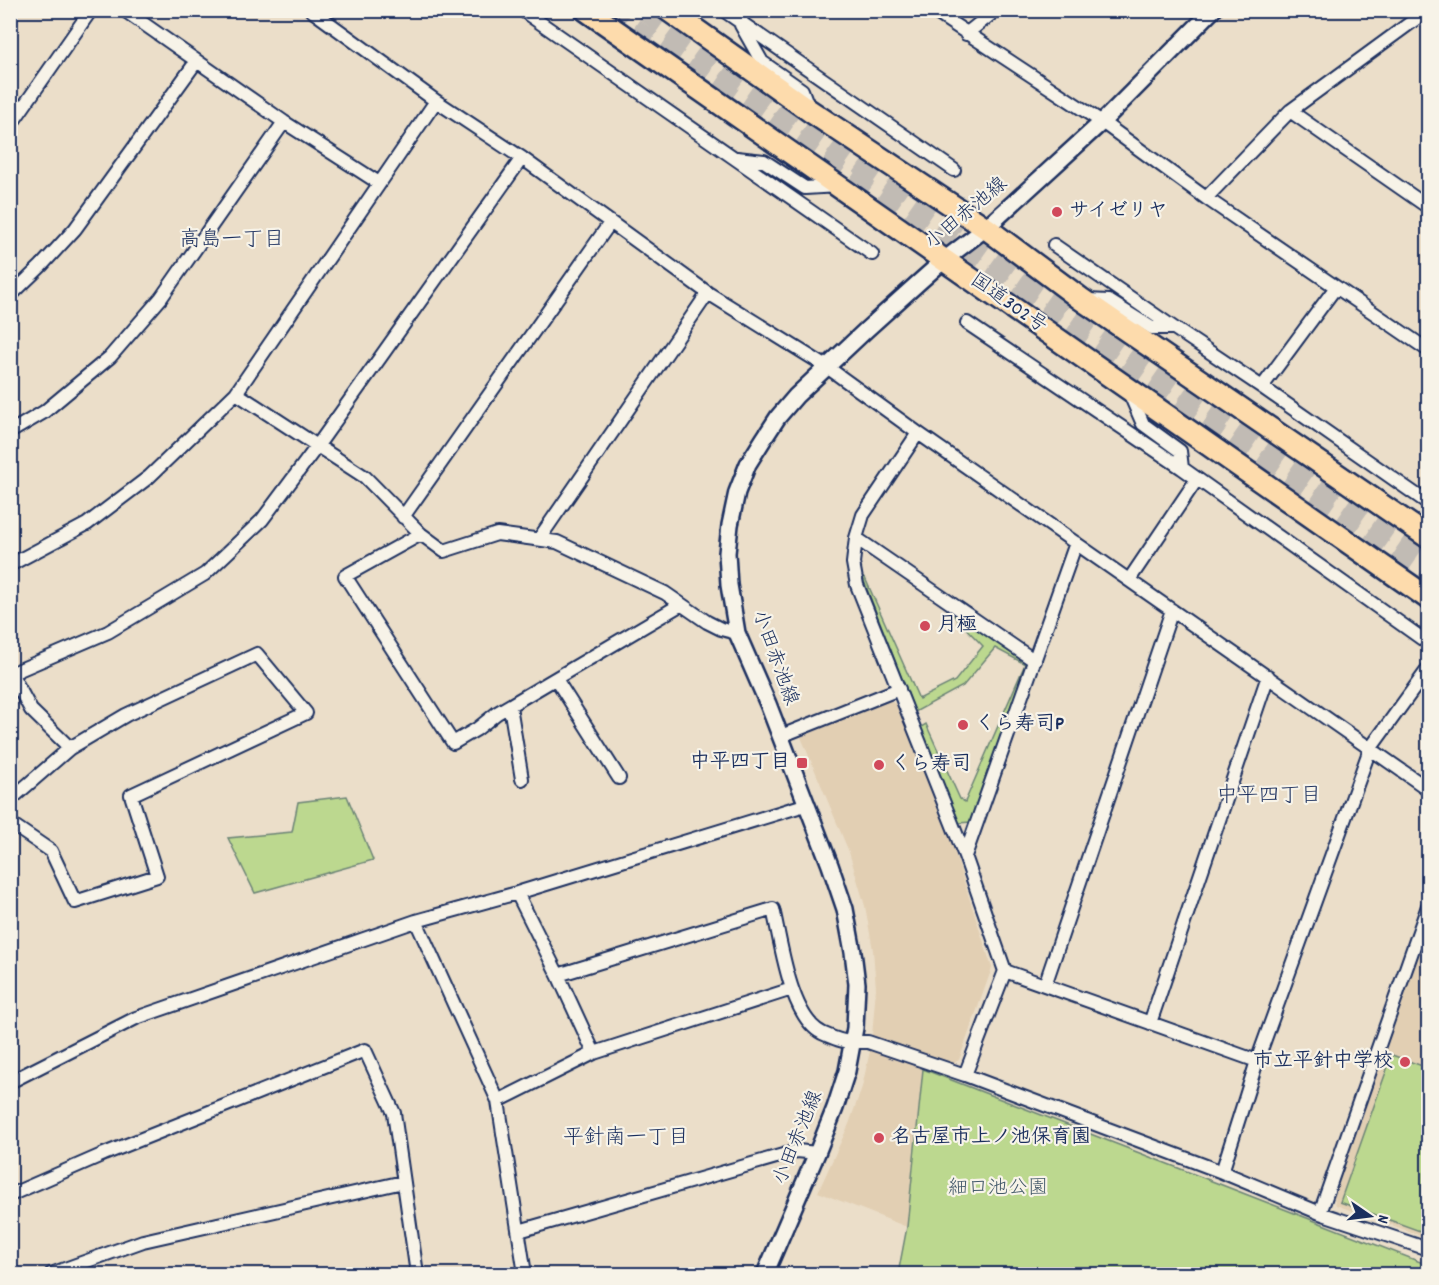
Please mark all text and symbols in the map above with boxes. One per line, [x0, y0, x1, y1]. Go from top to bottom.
street label: 小田赤池線 [920, 171, 1014, 257]
place label: サイゼリヤ [1069, 198, 1168, 226]
marker: サイゼリヤ [1050, 205, 1064, 219]
district label: 高島一丁目 [180, 226, 285, 256]
street label: 国道302号 [964, 267, 1052, 341]
street label: 小田赤池線 [744, 606, 804, 710]
place label: 月極 [937, 612, 977, 640]
marker: 月極 [918, 619, 932, 633]
place label: くら寿司P [975, 711, 1064, 739]
marker: くら寿司P [956, 718, 970, 732]
place label: 中平四丁目 [690, 749, 790, 777]
place label: くら寿司 [891, 751, 971, 779]
marker: 中平四丁目 [795, 756, 809, 770]
marker: くら寿司 [872, 758, 886, 772]
district label: 中平四丁目 [1217, 782, 1322, 812]
place label: 市立平針中学校 [1253, 1048, 1393, 1076]
marker: 市立平針中学校 [1398, 1055, 1412, 1069]
street label: 小田赤池線 [767, 1086, 831, 1190]
district label: 平針南一丁目 [563, 1124, 689, 1154]
place label: 名古屋市上ノ池保育園 [891, 1124, 1091, 1152]
marker: 名古屋市上ノ池保育園 [872, 1131, 886, 1145]
park label: 細口池公園 [948, 1175, 1048, 1203]
north arrow [1340, 1186, 1400, 1246]
text: N [1370, 1212, 1394, 1226]

